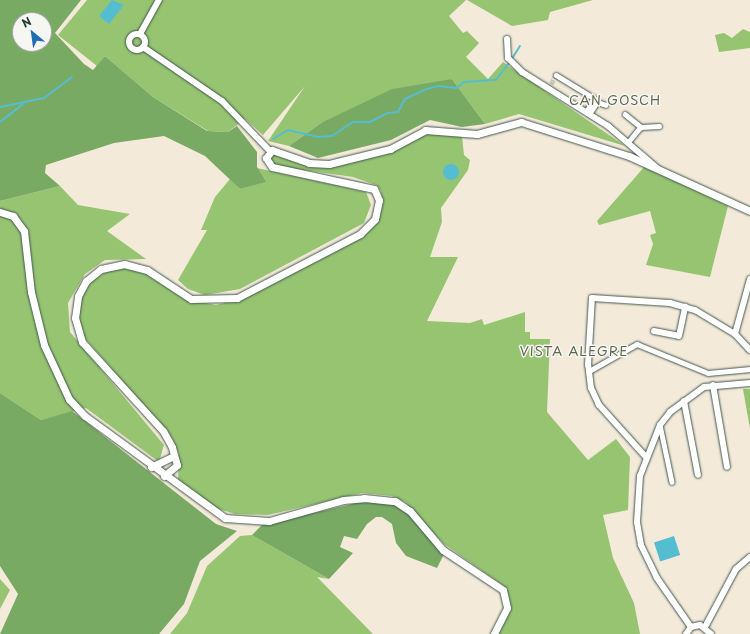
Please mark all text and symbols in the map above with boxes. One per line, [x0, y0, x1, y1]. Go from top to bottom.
north arrow [12, 12, 52, 52]
text: N [18, 12, 34, 31]
district label: CAN GOSCH [569, 92, 661, 108]
district label: VISTA ALEGRE [520, 343, 628, 359]

